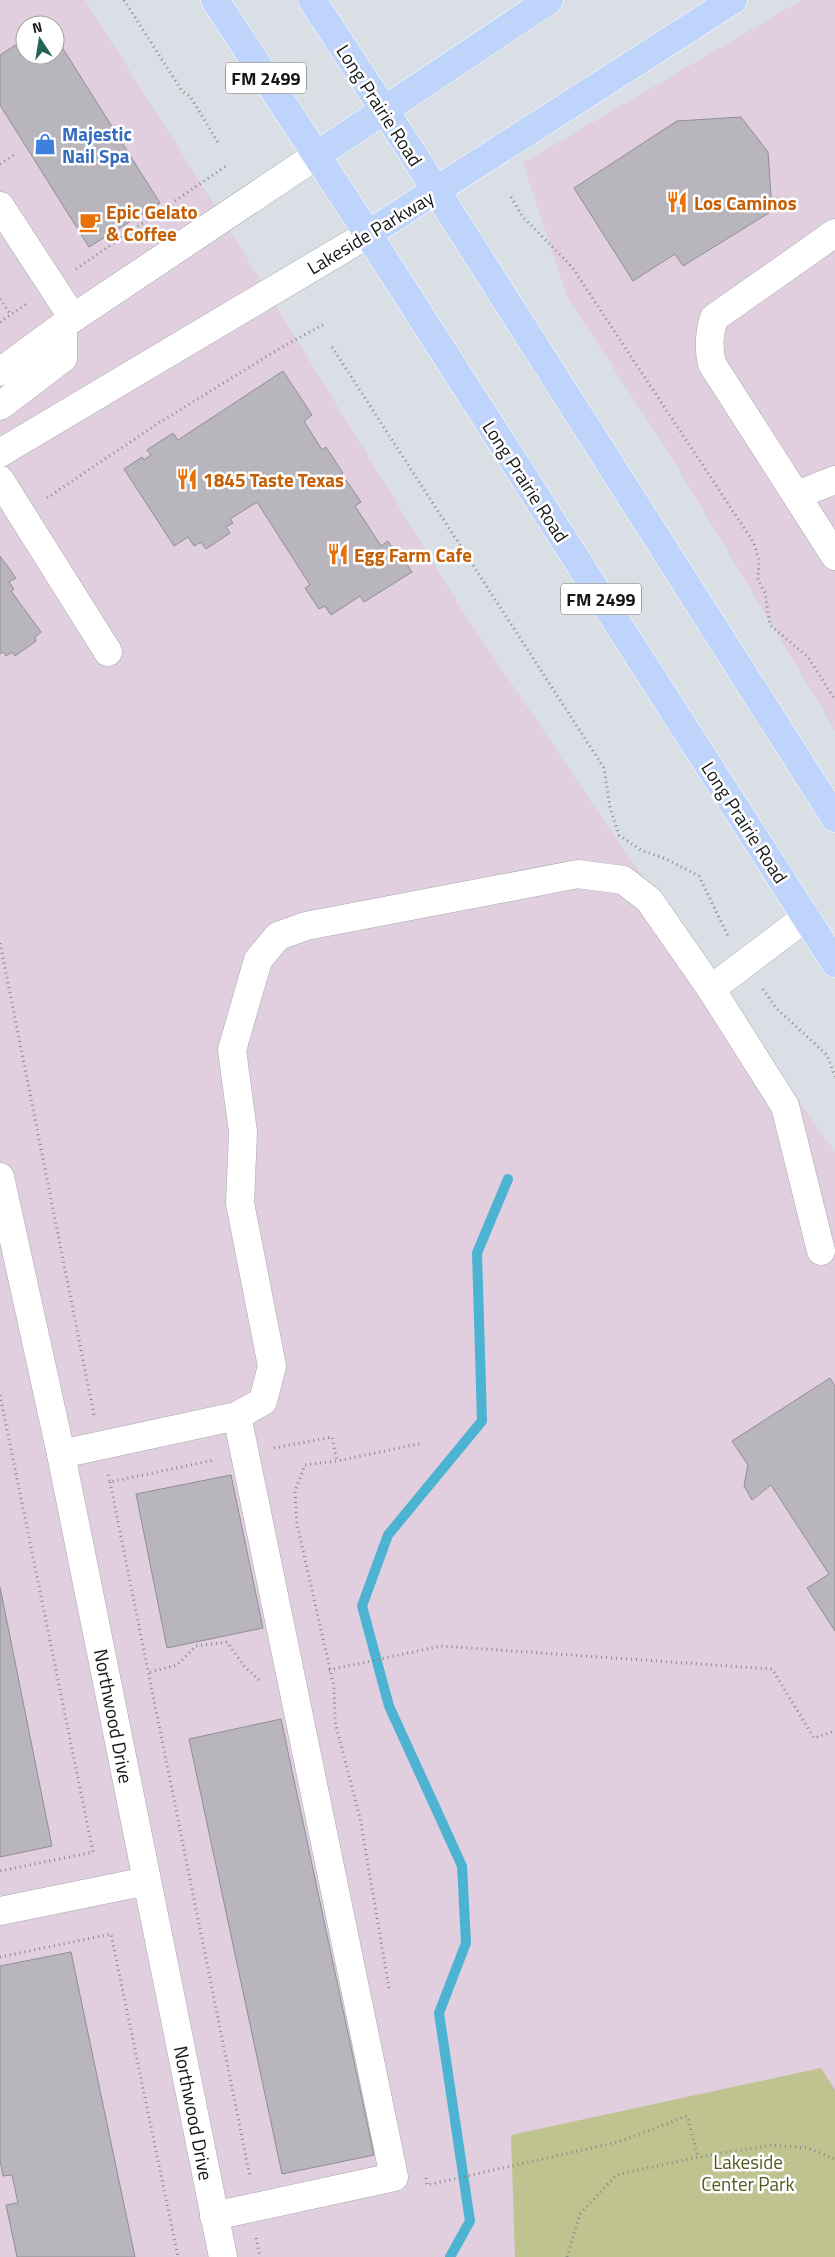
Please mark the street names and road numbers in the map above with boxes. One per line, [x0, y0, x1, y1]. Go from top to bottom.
street label: Long Prairie Road [330, 38, 430, 172]
road number: FM 2499 [226, 62, 306, 94]
street label: Lakeside Parkway [301, 183, 439, 281]
street label: Long Prairie Road [476, 414, 576, 548]
road number: FM 2499 [561, 584, 641, 614]
street label: Long Prairie Road [695, 755, 795, 889]
street label: Northwood Drive [87, 1646, 141, 1786]
street label: Northwood Drive [167, 2043, 221, 2183]

